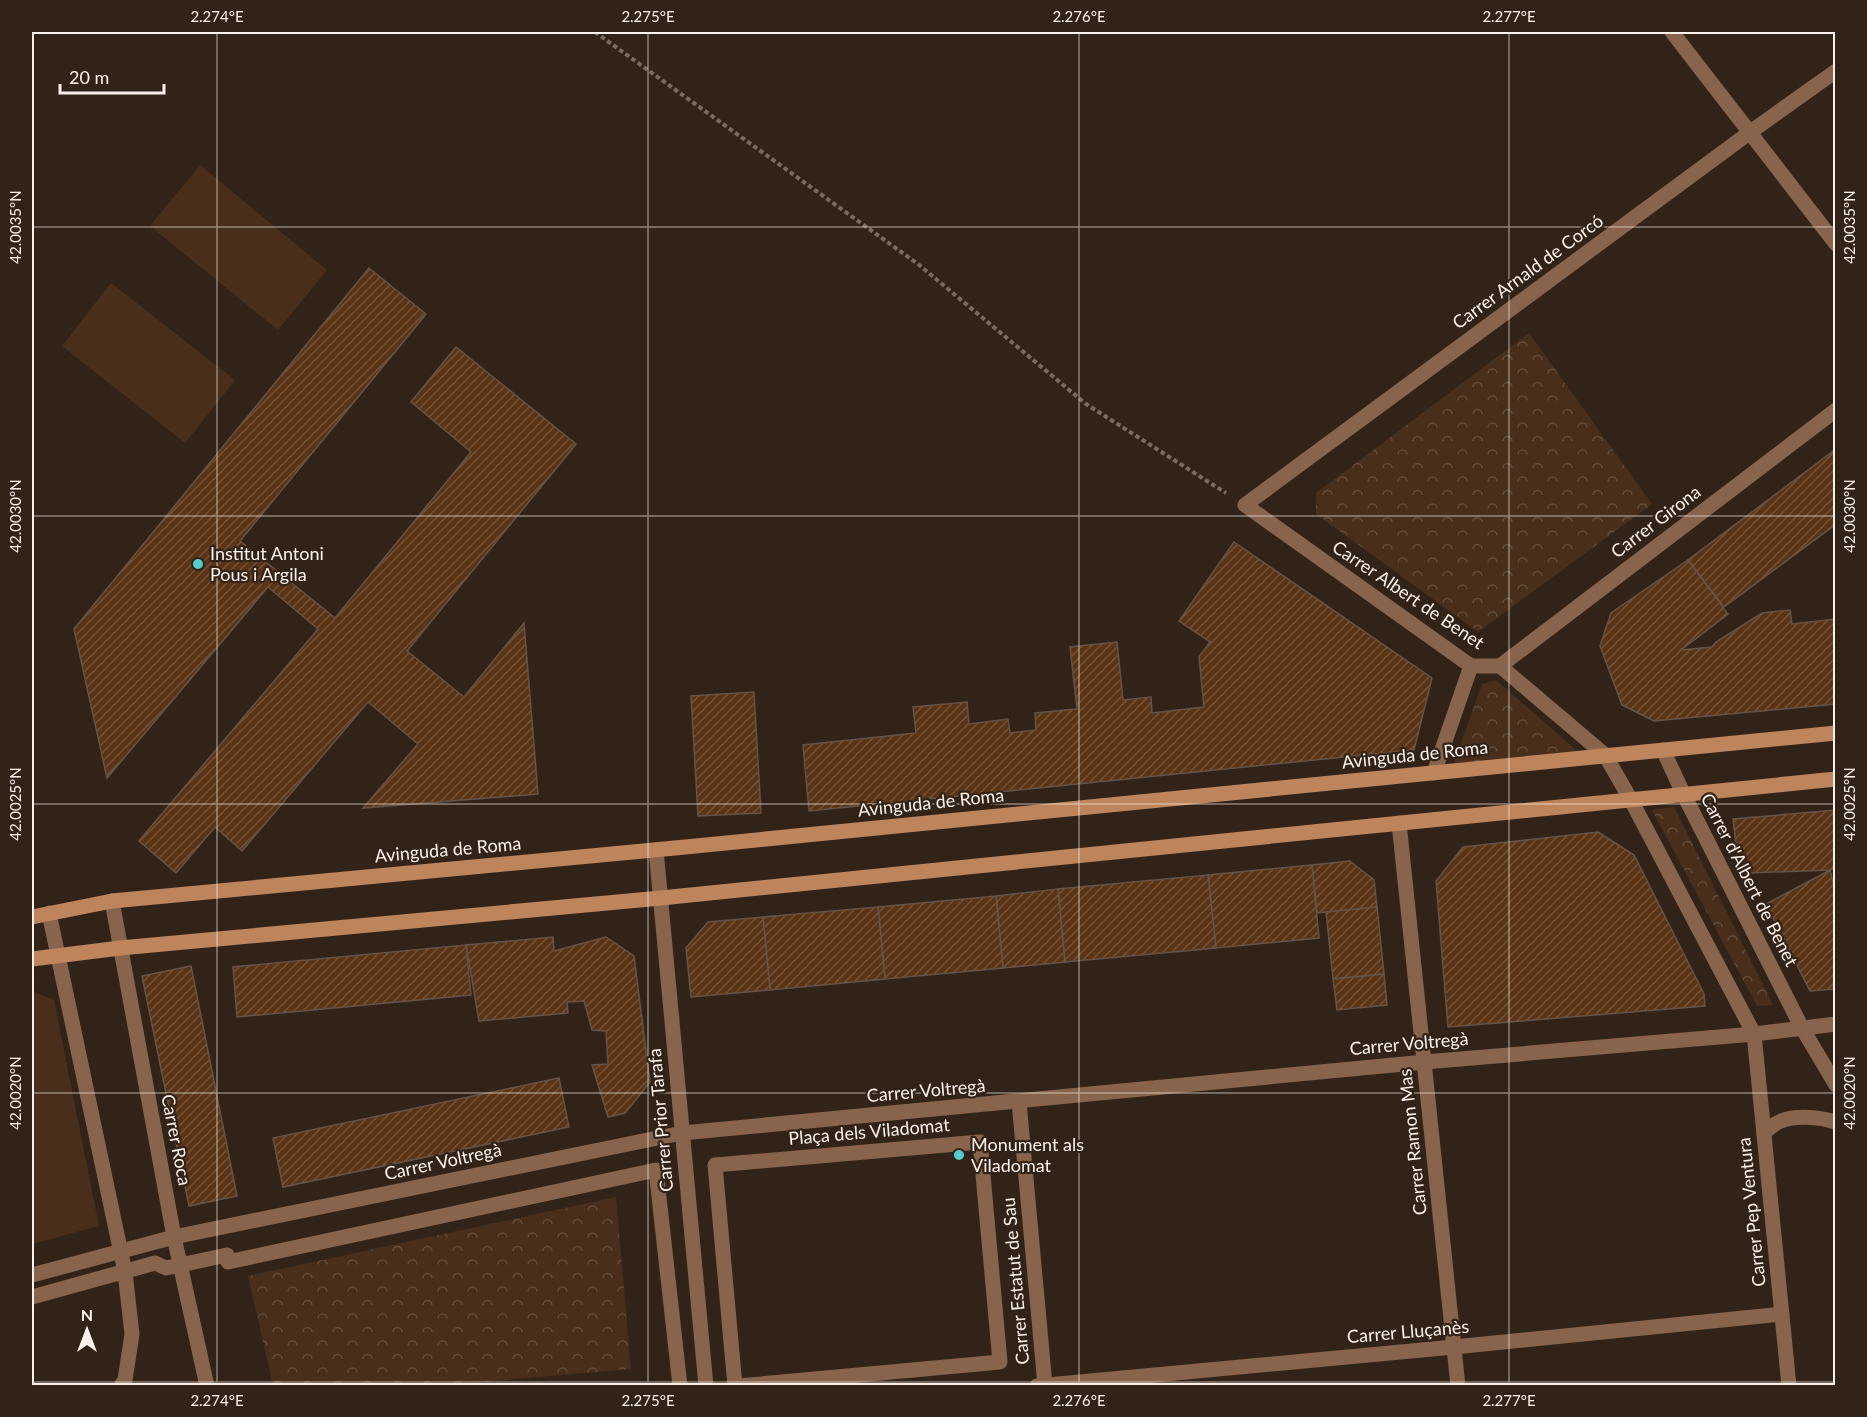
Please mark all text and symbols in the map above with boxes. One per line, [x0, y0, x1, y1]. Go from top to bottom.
text: 2.274°E [190, 7, 244, 25]
text: 2.275°E [621, 7, 675, 25]
text: 2.276°E [1052, 7, 1106, 25]
text: 2.277°E [1482, 7, 1536, 25]
scale bar [60, 57, 164, 95]
text: 20 m [69, 66, 109, 88]
text: 42.0035°N [6, 190, 24, 264]
text: 42.0035°N [1840, 190, 1858, 264]
street label: Carrer Arnald de Corcó [1448, 209, 1607, 333]
text: 42.0030°N [6, 479, 24, 553]
text: 42.0030°N [1840, 479, 1858, 553]
street label: Carrer Girona [1606, 480, 1705, 562]
street label: Carrer Albert de Benet [1329, 535, 1489, 653]
place label: Institut Antoni Pous i Argila [210, 542, 324, 585]
marker: Institut Antoni Pous i Argila [191, 557, 205, 571]
street label: Avinguda de Roma [1341, 735, 1489, 773]
text: 42.0025°N [6, 767, 24, 841]
text: 42.0025°N [1840, 767, 1858, 841]
street label: Avinguda de Roma [857, 783, 1005, 821]
street label: Carrer d'Albert de Benet [1697, 789, 1803, 970]
street label: Avinguda de Roma [374, 832, 522, 866]
street label: Carrer Voltregà [1349, 1027, 1469, 1059]
street label: Carrer Prior Tarafa [643, 1047, 677, 1193]
text: 42.0020°N [6, 1056, 24, 1130]
text: 42.0020°N [1840, 1056, 1858, 1130]
street label: Carrer Ramon Mas [1393, 1068, 1431, 1216]
street label: Carrer Voltregà [866, 1074, 986, 1106]
street label: Carrer Roca [157, 1092, 197, 1187]
street label: Plaça dels Viladomat [787, 1113, 951, 1149]
place label: Monument als Viladomat [971, 1133, 1084, 1176]
street label: Carrer Pep Ventura [1732, 1136, 1770, 1288]
street label: Carrer Voltregà [382, 1138, 503, 1184]
marker: Monument als Viladomat [952, 1148, 966, 1162]
street label: Carrer Estatut de Sau [997, 1197, 1033, 1366]
north arrow [57, 1300, 117, 1360]
text: N [81, 1305, 93, 1324]
street label: Carrer Lluçanès [1346, 1315, 1470, 1347]
text: 2.274°E [190, 1391, 244, 1409]
text: 2.275°E [621, 1391, 675, 1409]
text: 2.276°E [1052, 1391, 1106, 1409]
text: 2.277°E [1482, 1391, 1536, 1409]

